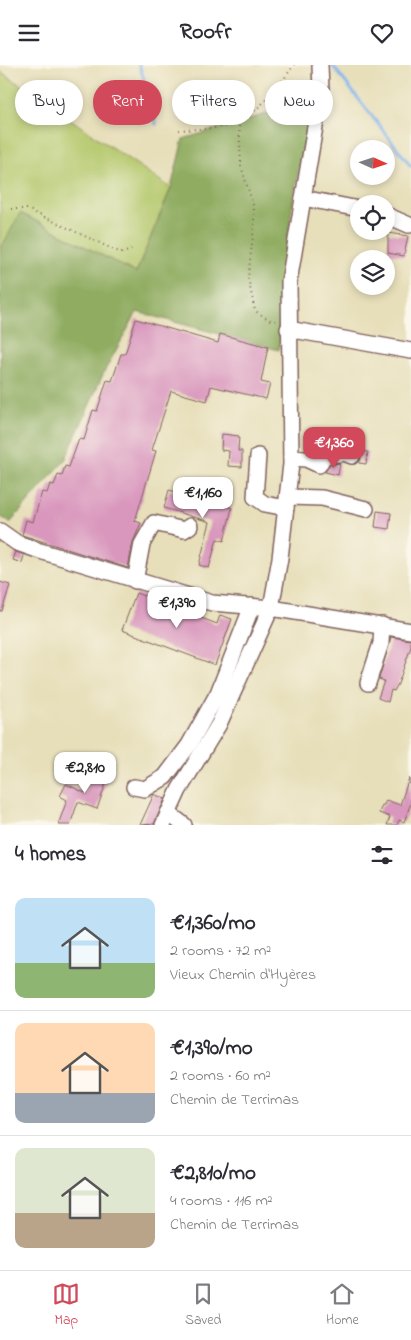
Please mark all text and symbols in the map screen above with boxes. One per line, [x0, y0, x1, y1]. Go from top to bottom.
text: Roofr [180, 17, 231, 49]
icon: menu [15, 19, 43, 47]
icon: heart [368, 19, 396, 47]
chip: Buy [15, 80, 83, 125]
chip: Rent [93, 80, 162, 125]
chip: Filters [172, 80, 255, 125]
chip: New [265, 80, 333, 125]
north arrow [350, 140, 395, 185]
map controls [350, 140, 395, 295]
button: locate [350, 195, 395, 240]
button: layers [350, 250, 395, 295]
pin: €1,360 [293, 427, 375, 469]
text: €1,360 [314, 431, 354, 455]
pin: €1,160 [162, 477, 244, 519]
text: €1,160 [184, 481, 222, 505]
pin: €1,390 [136, 587, 218, 629]
text: €1,390 [158, 591, 196, 615]
pin: €2,810 [44, 751, 126, 794]
text: €2,810 [65, 756, 105, 780]
text: 4 homes [15, 840, 86, 870]
icon: filters [368, 841, 396, 869]
text: €1,360/mo [170, 909, 256, 939]
icon: home [55, 918, 115, 978]
text: 2 rooms · 72 m² [170, 939, 271, 963]
text: Vieux Chemin d'Hyères [170, 963, 316, 987]
text: €1,390/mo [170, 1034, 253, 1064]
icon: home [55, 1043, 115, 1103]
text: 2 rooms · 60 m² [170, 1064, 271, 1088]
text: Chemin de Terrimas [170, 1088, 299, 1112]
text: €2,810/mo [170, 1159, 256, 1189]
icon: home [55, 1168, 115, 1228]
text: 4 rooms · 116 m² [170, 1189, 273, 1213]
text: Chemin de Terrimas [170, 1213, 299, 1237]
tab: Map [52, 1280, 80, 1331]
tab: Saved [185, 1280, 221, 1331]
tab: Home [326, 1280, 359, 1331]

